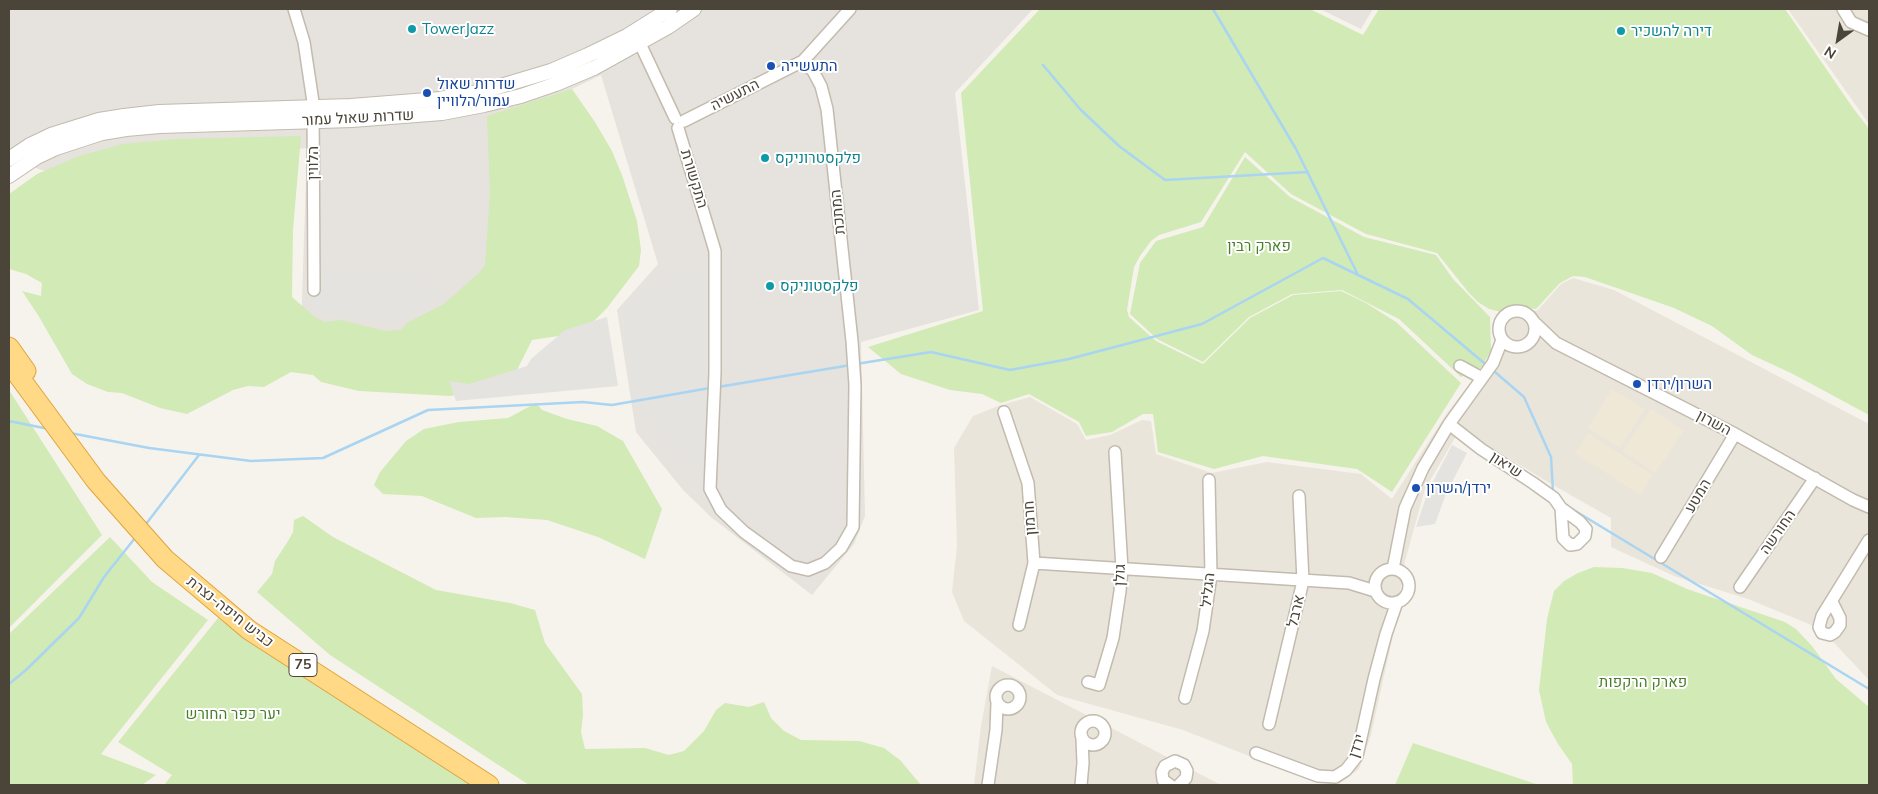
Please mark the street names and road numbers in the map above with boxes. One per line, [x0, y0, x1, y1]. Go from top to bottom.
street label: התעשיה [708, 75, 762, 115]
street label: שדרות שאול עמור [301, 106, 415, 130]
street label: הלווין [304, 146, 322, 180]
street label: התקשורת [677, 147, 711, 211]
street label: המתכת [827, 189, 849, 235]
street label: השרון [1694, 406, 1734, 440]
street label: שיאון [1487, 448, 1525, 482]
street label: המטע [1681, 476, 1715, 516]
street label: חרמון [1020, 500, 1040, 536]
street label: החורשה [1756, 506, 1800, 558]
street label: גולן [1110, 563, 1130, 587]
street label: הגליל [1197, 572, 1219, 608]
street label: כביש חיפה-נצרת [183, 573, 277, 651]
street label: ארבל [1284, 593, 1308, 629]
road number: 75 [289, 654, 317, 676]
street label: ירדן [1345, 732, 1369, 760]

